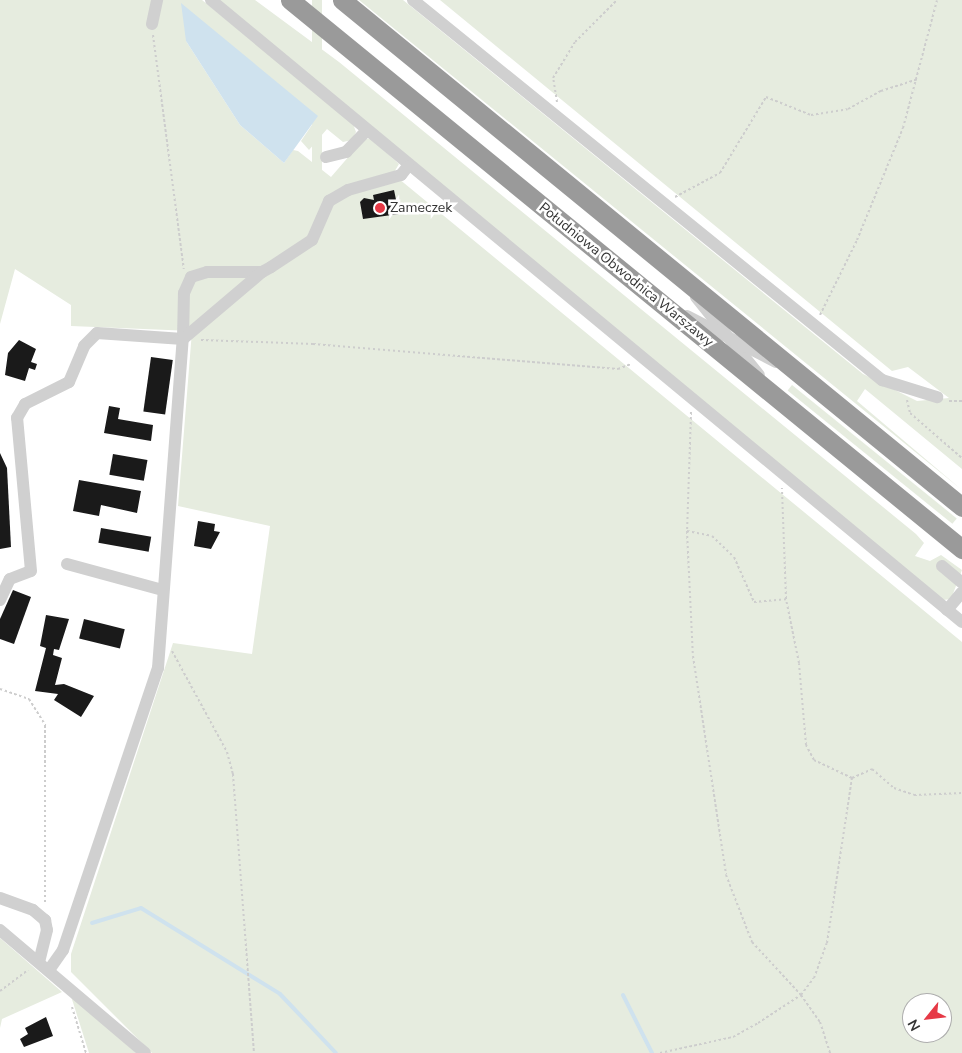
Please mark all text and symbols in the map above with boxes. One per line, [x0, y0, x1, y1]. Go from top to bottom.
street label: Południowa Obwodnica Warszawy [535, 199, 717, 351]
place label: Zameczek [390, 200, 452, 216]
marker: Zameczek [374, 202, 386, 214]
north arrow [902, 993, 952, 1043]
text: N [903, 1016, 925, 1034]

